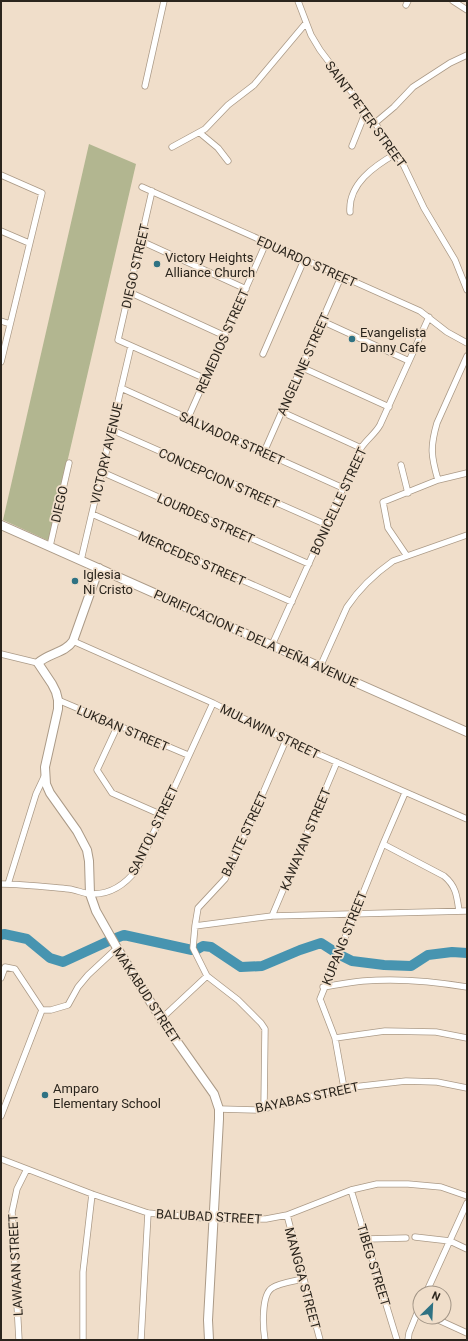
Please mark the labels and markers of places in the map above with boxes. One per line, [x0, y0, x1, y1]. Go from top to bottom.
place label: Victory Heights Alliance Church [165, 250, 255, 280]
marker: Victory Heights Alliance Church [152, 259, 162, 269]
place label: Evangelista Danny Cafe [360, 325, 426, 355]
marker: Evangelista Danny Cafe [347, 334, 357, 344]
place label: Iglesia Ni Cristo [83, 567, 133, 597]
marker: Iglesia Ni Cristo [70, 576, 80, 586]
place label: Amparo Elementary School [53, 1081, 161, 1111]
marker: Amparo Elementary School [40, 1090, 50, 1100]

